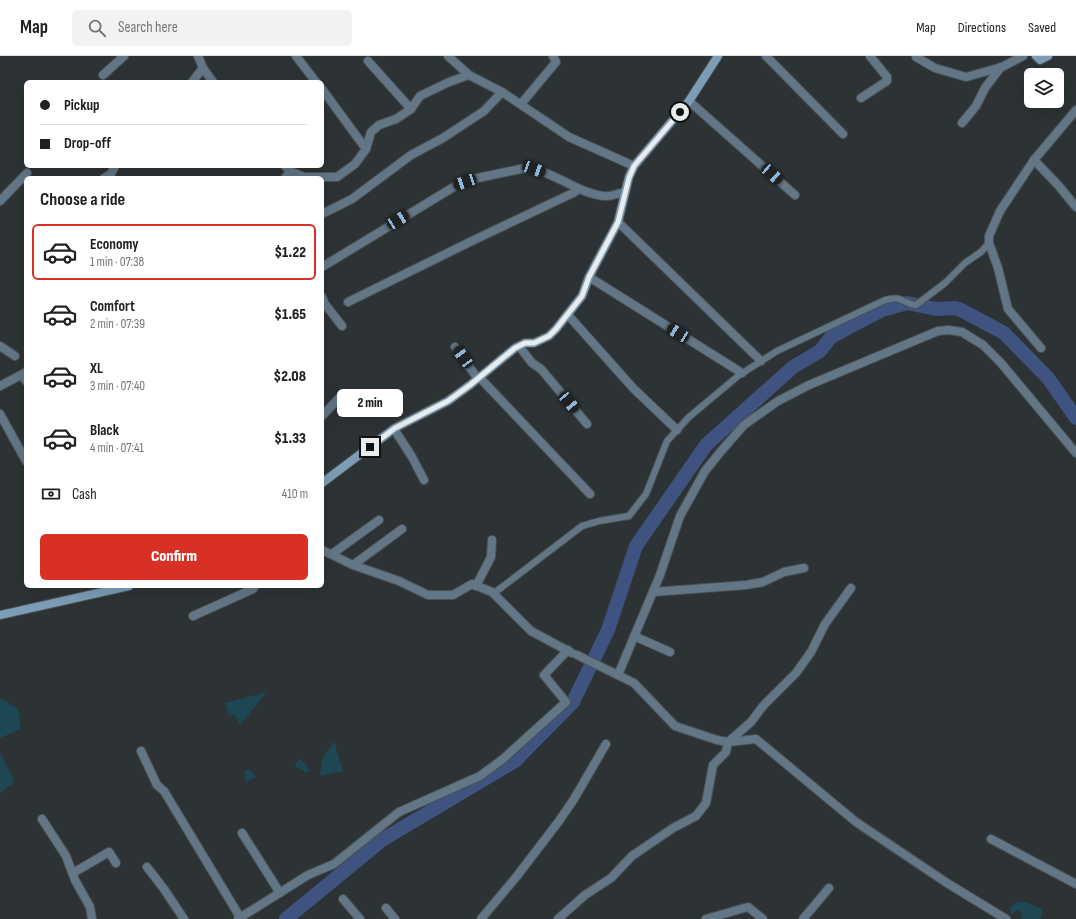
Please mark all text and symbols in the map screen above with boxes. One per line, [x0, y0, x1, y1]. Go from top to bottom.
search box [72, 10, 352, 46]
text: Map [20, 16, 48, 39]
icon: search [86, 17, 108, 39]
text: Search here [118, 18, 178, 37]
text: Map [916, 19, 936, 36]
text: Directions [958, 19, 1006, 36]
text: Saved [1028, 19, 1056, 36]
map controls [1024, 68, 1064, 108]
button: layers [1024, 68, 1064, 108]
text: Pickup [64, 96, 100, 115]
route start [671, 103, 689, 121]
text: Drop-off [64, 134, 111, 153]
car [521, 159, 547, 179]
car [759, 162, 785, 186]
car [452, 172, 478, 192]
text: Choose a ride [40, 189, 125, 210]
car [385, 209, 411, 231]
icon: car [42, 234, 78, 270]
text: Economy [90, 235, 139, 254]
text: $1.22 [274, 243, 306, 262]
text: 1 min · 07:38 [90, 254, 144, 270]
icon: car [42, 296, 78, 332]
text: Comfort [90, 297, 135, 316]
text: $1.65 [274, 305, 306, 324]
text: 2 min · 07:39 [90, 316, 145, 332]
car [665, 322, 691, 344]
car [451, 344, 475, 370]
icon: car [42, 358, 78, 394]
text: XL [90, 359, 103, 378]
text: $2.08 [273, 367, 306, 386]
text: 3 min · 07:40 [90, 378, 145, 394]
callout: 2 min [337, 389, 403, 417]
car [557, 389, 581, 415]
text: 2 min [357, 395, 383, 411]
icon: car [42, 420, 78, 456]
text: Black [90, 421, 119, 440]
text: $1.33 [274, 429, 306, 448]
route end [361, 438, 379, 456]
text: 4 min · 07:41 [90, 440, 144, 456]
icon: cash [40, 483, 62, 505]
text: Cash [72, 485, 97, 504]
text: 410 m [282, 486, 308, 502]
button: Confirm [40, 534, 308, 580]

